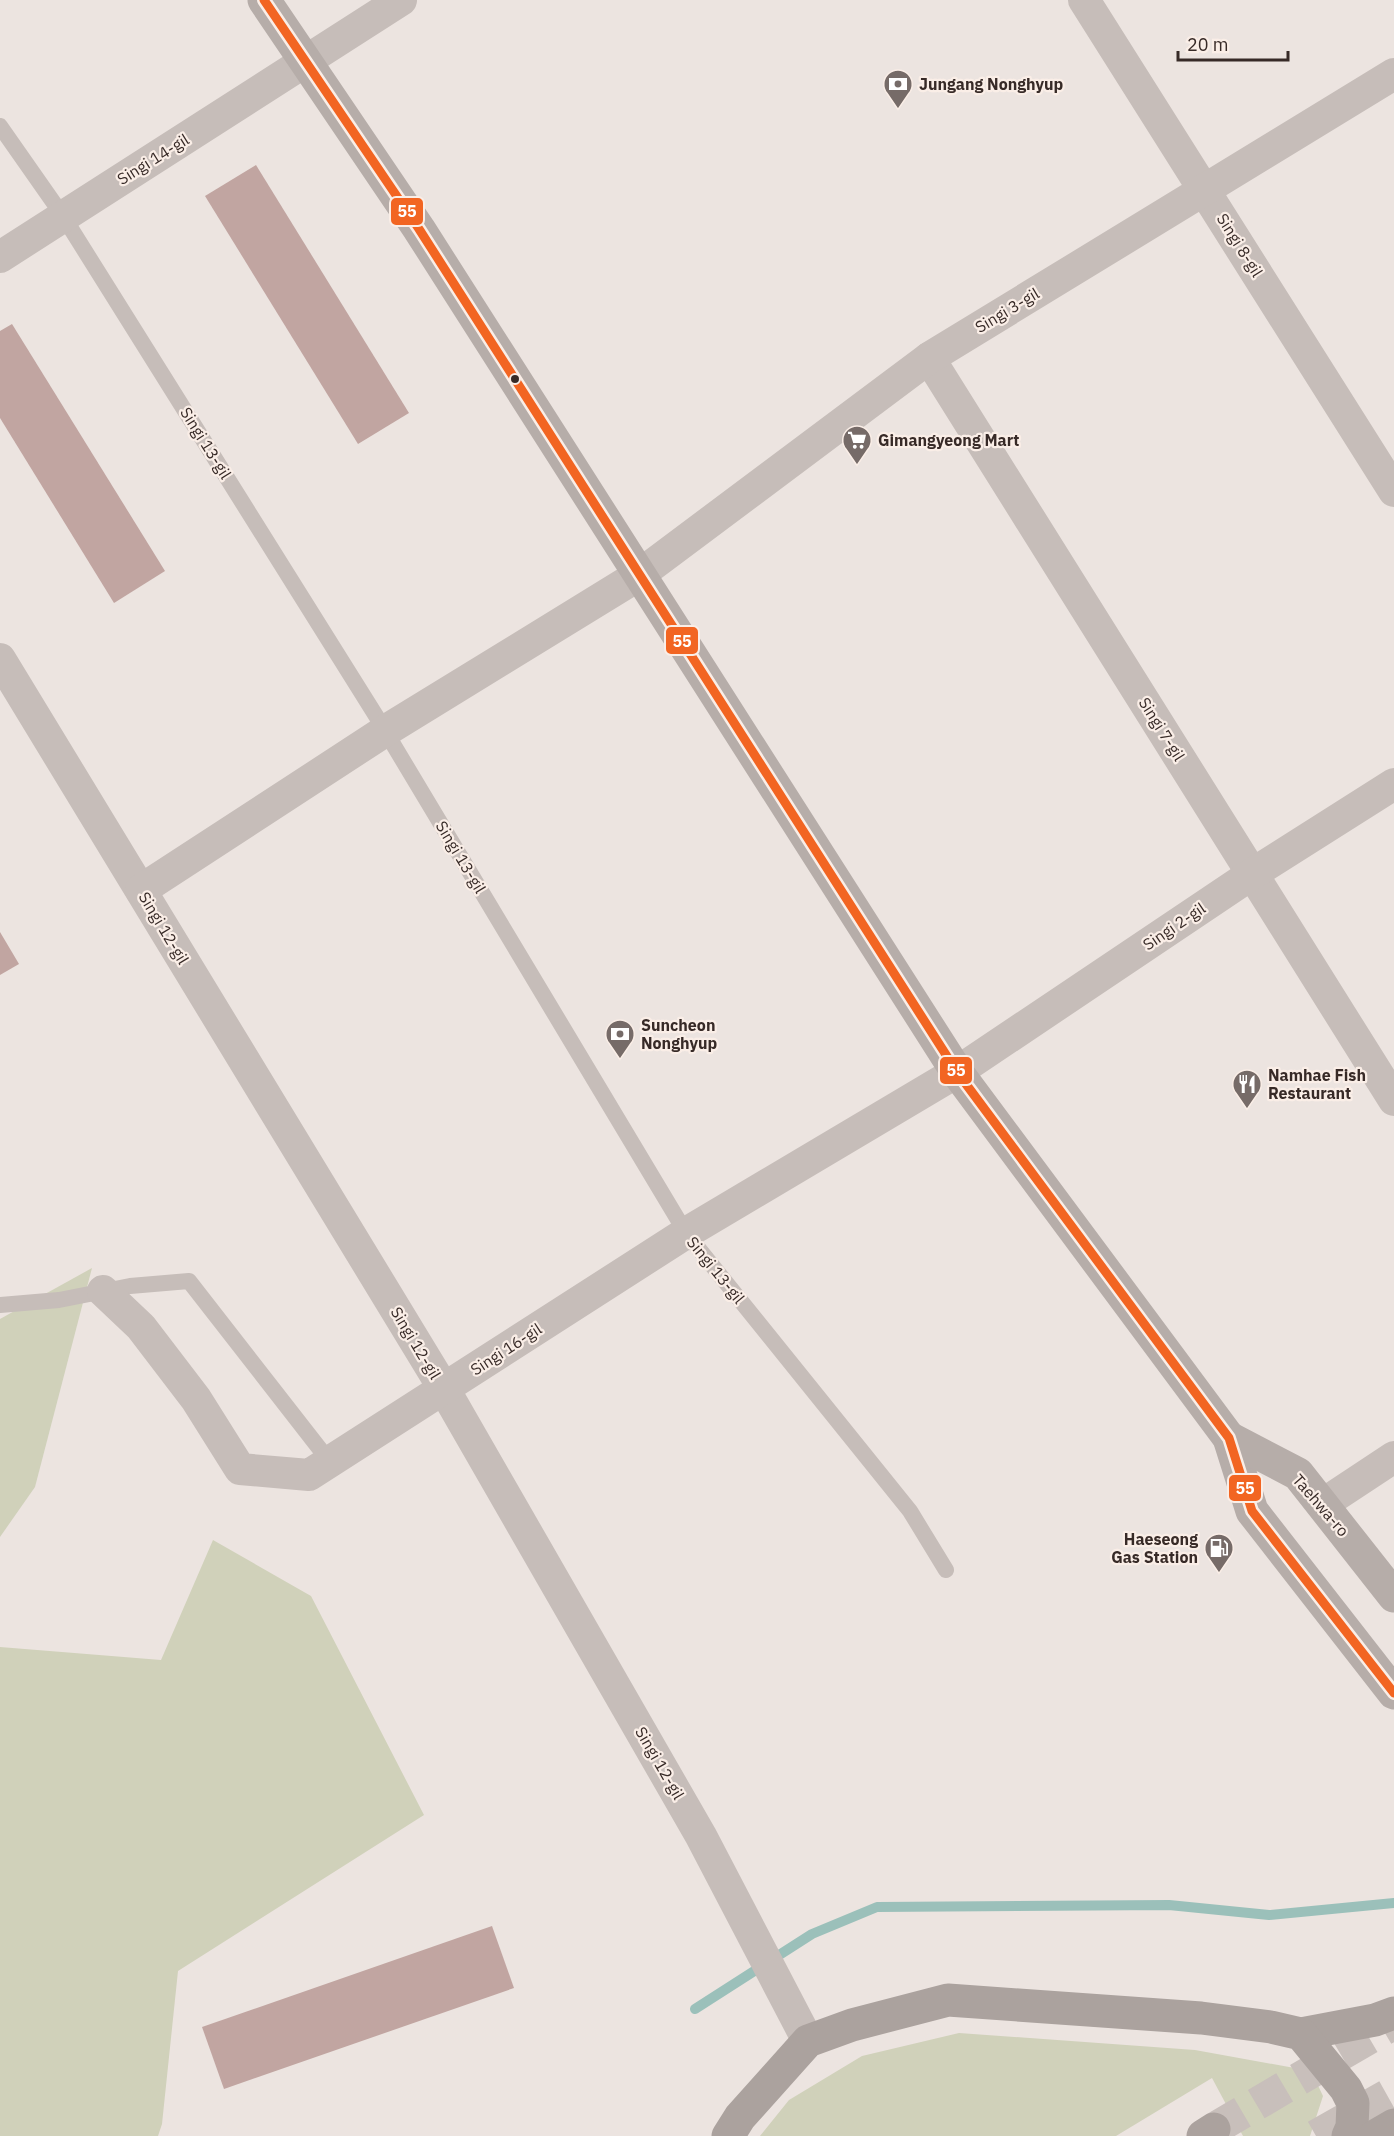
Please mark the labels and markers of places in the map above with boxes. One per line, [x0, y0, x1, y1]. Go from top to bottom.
bank icon: Jungang Nonghyup [882, 68, 914, 110]
place label: Jungang Nonghyup [919, 74, 1064, 94]
unlabelled marker [509, 373, 521, 385]
supermarket icon: Gimangyeong Mart [841, 424, 873, 466]
place label: Gimangyeong Mart [878, 430, 1019, 450]
place label: Suncheon Nonghyup [641, 1015, 717, 1053]
bank icon: Suncheon Nonghyup [604, 1018, 636, 1060]
place label: Namhae Fish Restaurant [1268, 1065, 1366, 1103]
restaurant icon: Namhae Fish Restaurant [1231, 1068, 1263, 1110]
place label: Haeseong Gas Station [1111, 1529, 1198, 1567]
fuel station icon: Haeseong Gas Station [1203, 1532, 1235, 1574]

